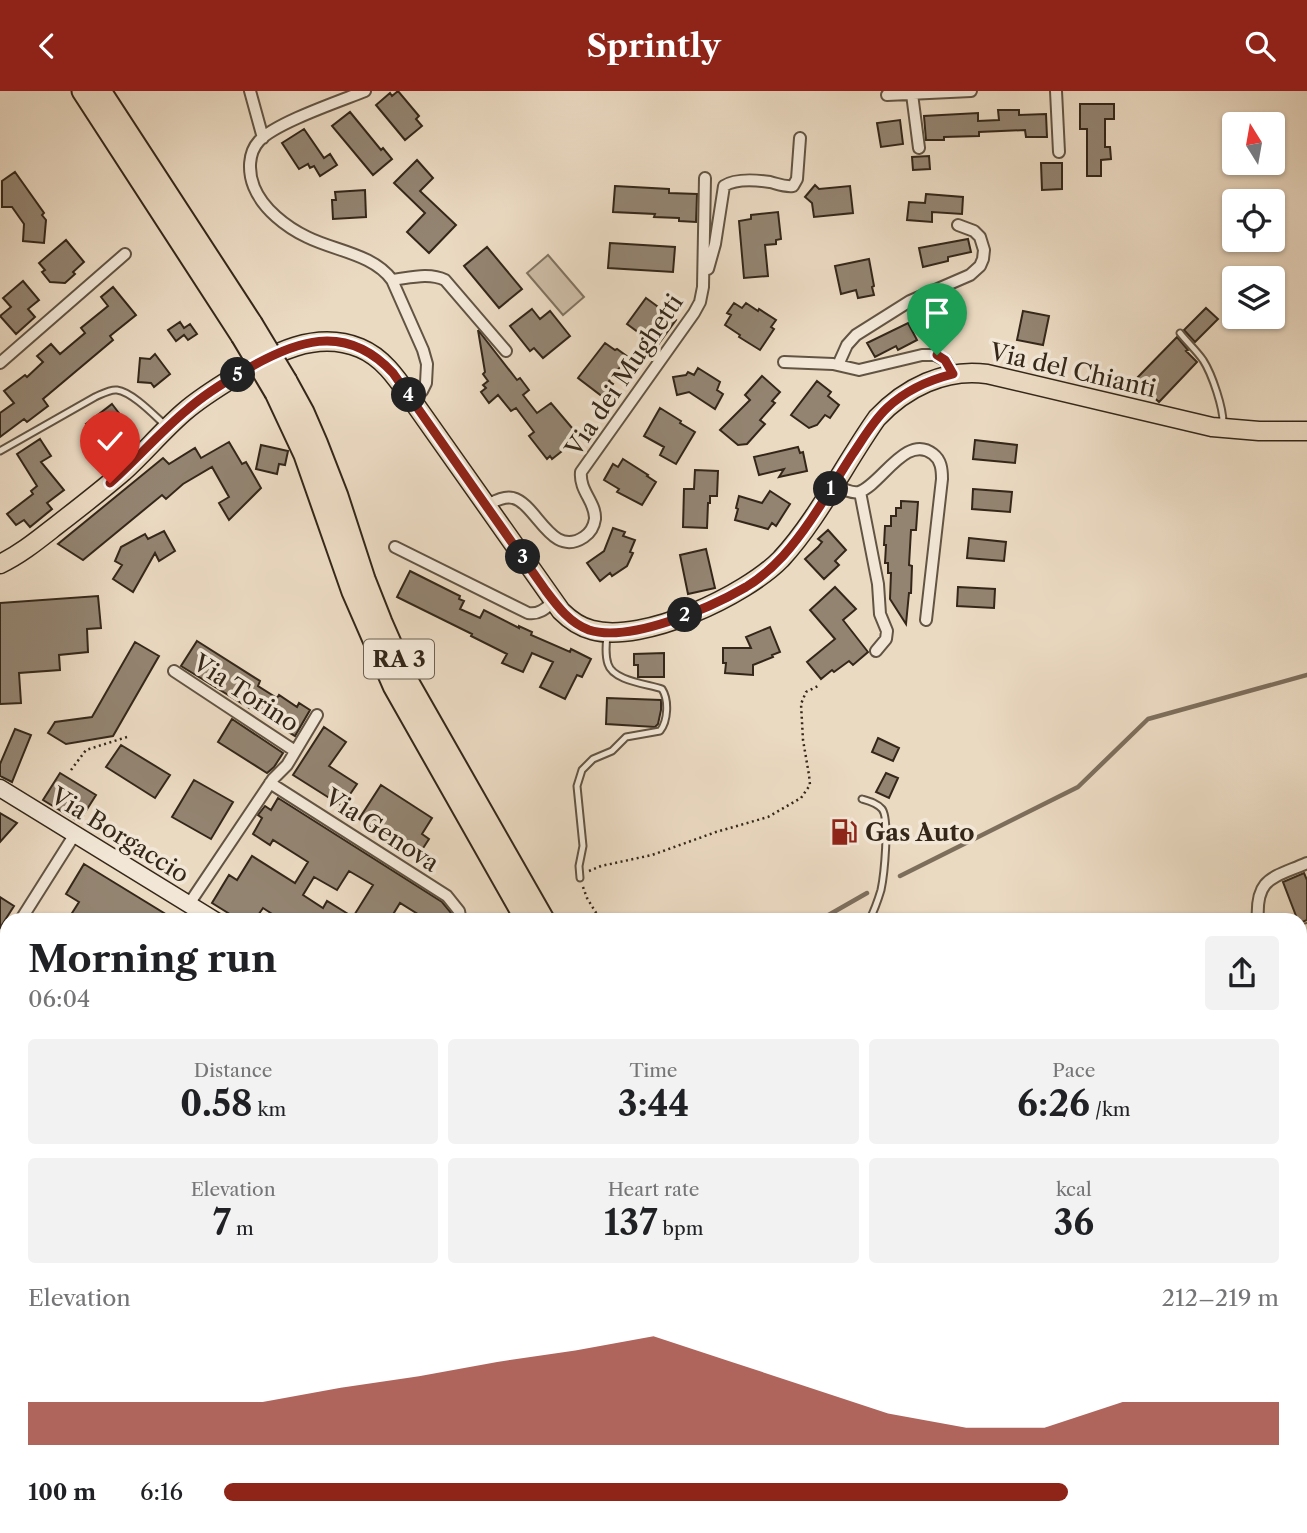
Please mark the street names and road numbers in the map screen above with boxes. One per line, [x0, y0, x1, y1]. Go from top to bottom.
street label: Via dei Mughetti [559, 288, 689, 462]
street label: Via del Chianti [986, 337, 1159, 403]
road number: RA 3 [364, 639, 434, 679]
street label: Via Torino [187, 648, 304, 738]
street label: Via Borgaccio [45, 780, 194, 889]
street label: Via Genova [319, 782, 445, 878]

